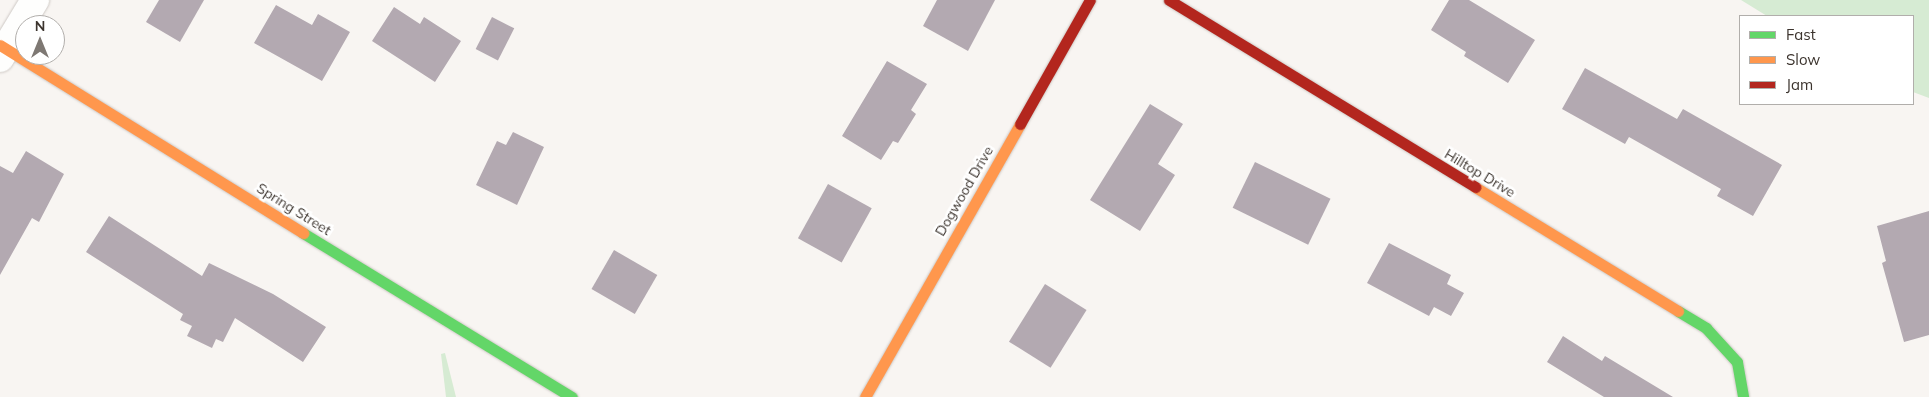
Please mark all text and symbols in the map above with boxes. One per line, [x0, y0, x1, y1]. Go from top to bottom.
north arrow [15, 15, 65, 65]
legend [1739, 15, 1914, 105]
text: N [35, 17, 45, 35]
text: Fast [1786, 25, 1816, 44]
text: Slow [1786, 50, 1820, 69]
text: Jam [1786, 75, 1813, 94]
street label: Dogwood Drive [932, 143, 996, 239]
street label: Hilltop Drive [1442, 145, 1518, 201]
street label: Spring Street [254, 179, 334, 239]

